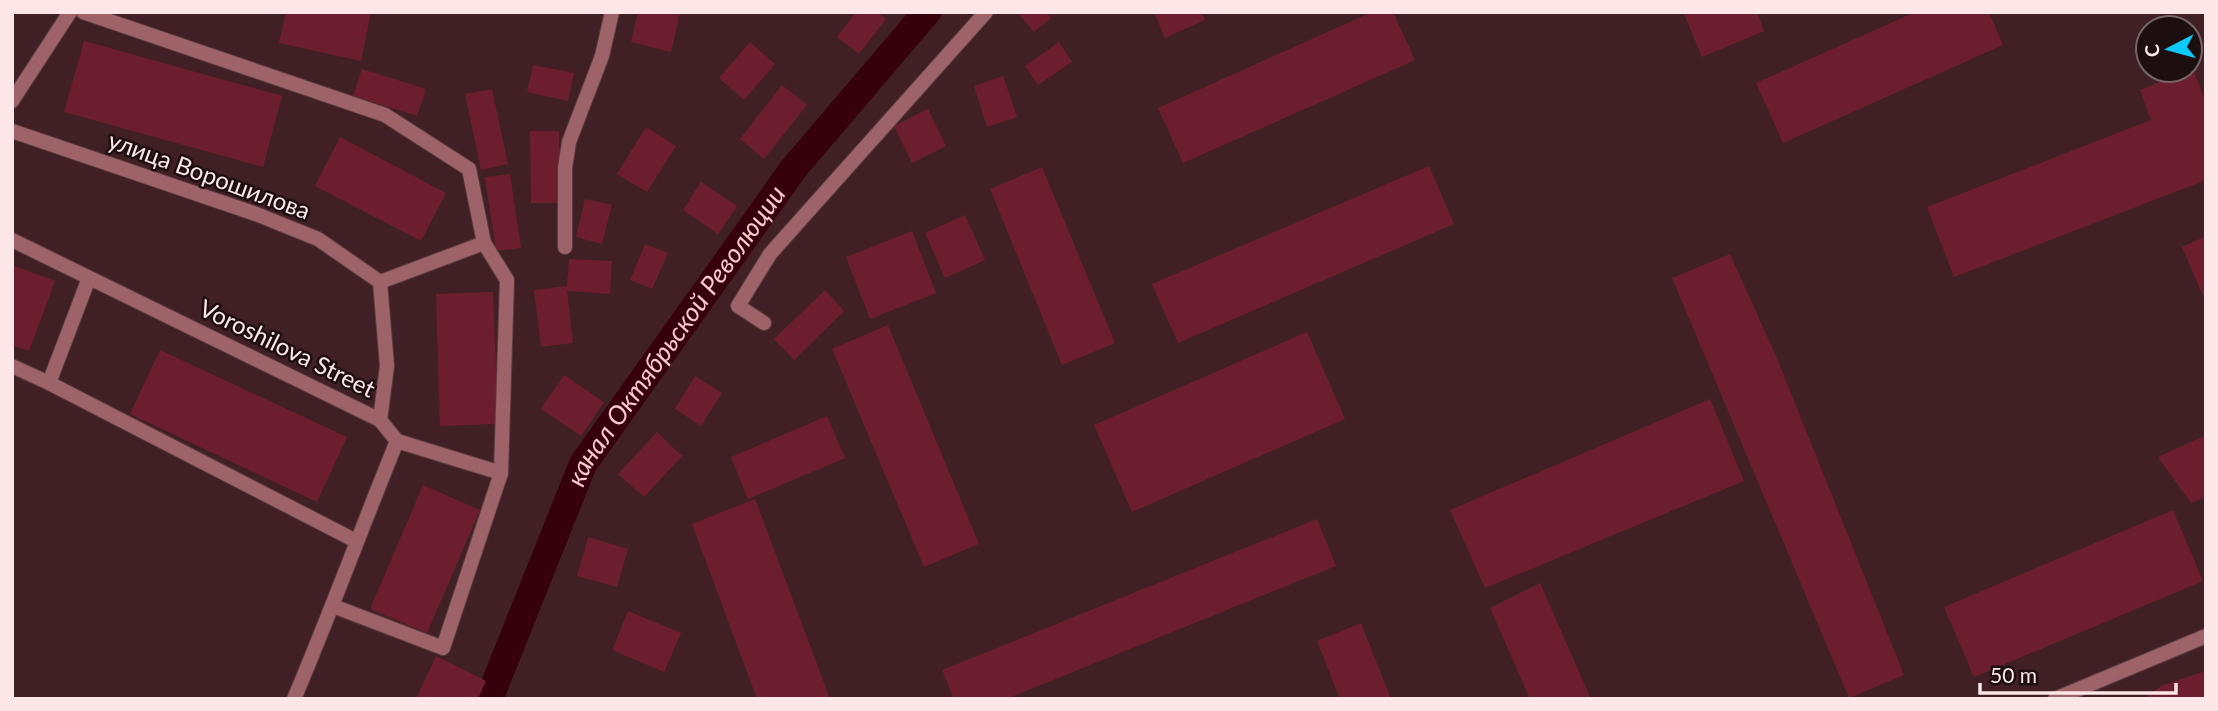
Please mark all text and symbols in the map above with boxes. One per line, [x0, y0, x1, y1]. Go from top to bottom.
north arrow [2134, 14, 2204, 84]
text: С [2139, 43, 2164, 58]
street label: улица Ворошилова [105, 125, 314, 225]
water label: канал Октябрьской Революции [559, 179, 792, 490]
street label: Voroshilova Street [195, 293, 381, 403]
scale bar [1980, 652, 2176, 696]
text: 50 m [1990, 662, 2037, 687]

